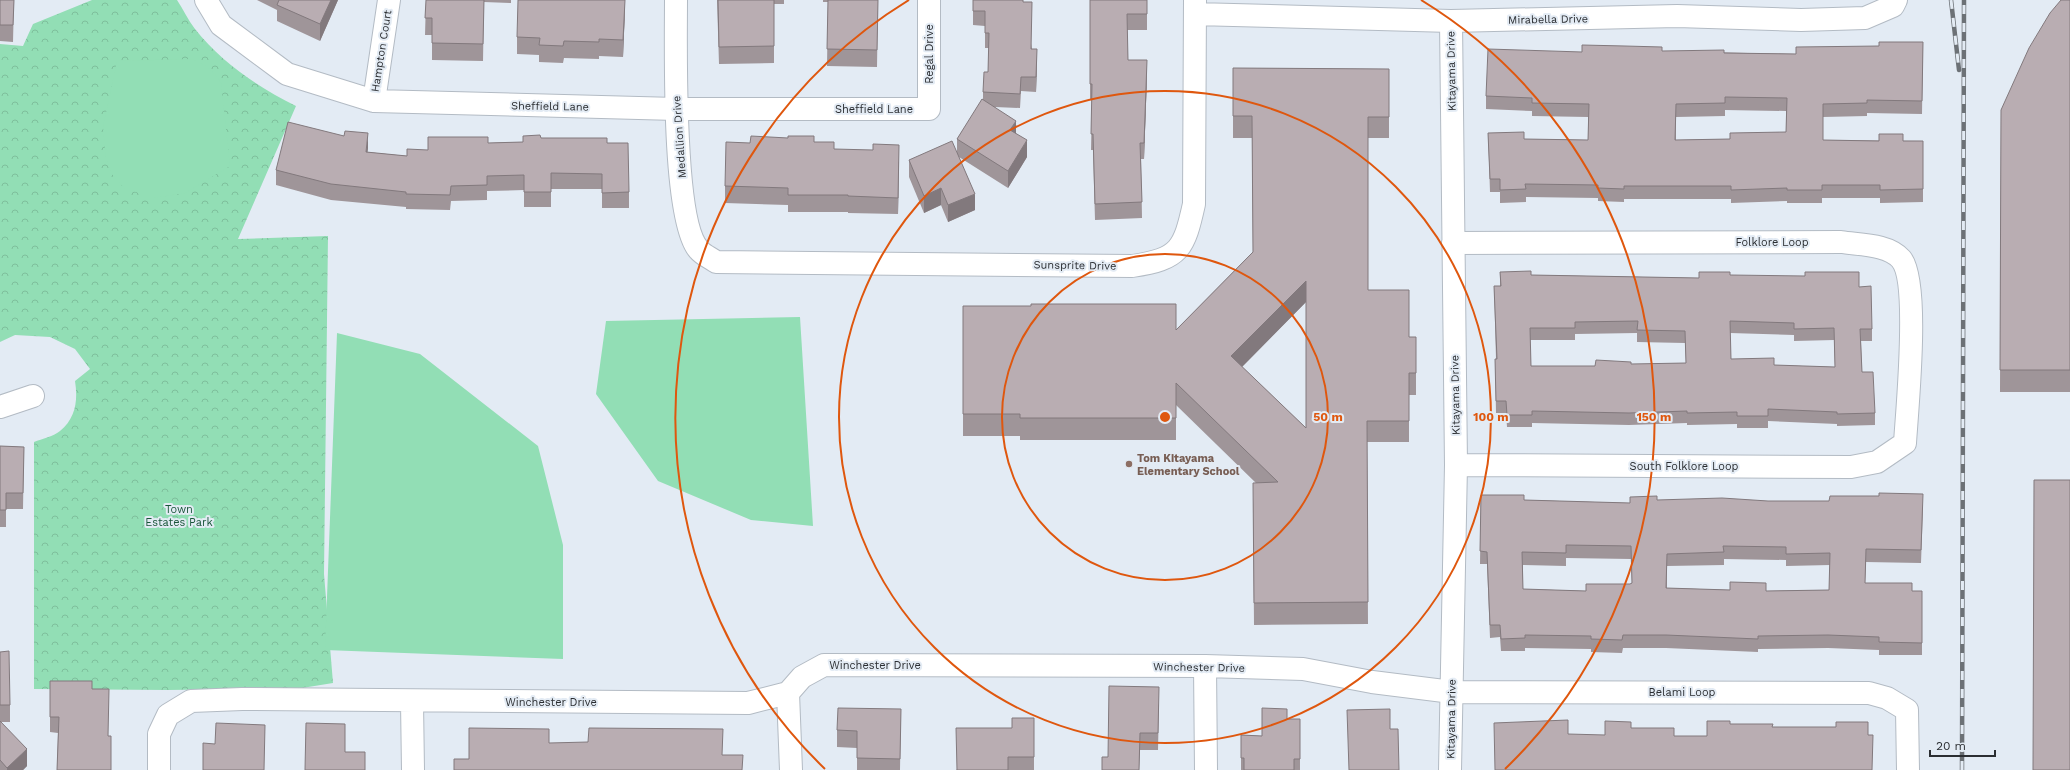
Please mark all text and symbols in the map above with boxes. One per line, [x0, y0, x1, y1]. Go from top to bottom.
street label: Hampton Court [369, 9, 394, 93]
street label: Mirabella Drive [1508, 12, 1588, 27]
street label: Regal Drive [923, 24, 936, 84]
street label: Kitayama Drive [1444, 31, 1459, 111]
street label: Medallion Drive [670, 95, 689, 179]
street label: Sheffield Lane [511, 99, 589, 114]
street label: Sheffield Lane [835, 103, 913, 116]
street label: Folklore Loop [1735, 236, 1809, 249]
street label: Sunsprite Drive [1034, 258, 1116, 273]
street label: Kitayama Drive [1448, 355, 1463, 435]
centre of rings [1158, 410, 1172, 424]
text: 50 m [1313, 410, 1343, 424]
text: 100 m [1473, 410, 1509, 424]
text: 150 m [1637, 410, 1671, 424]
place label: Tom Kitayama Elementary School [1137, 452, 1240, 478]
marker: Tom Kitayama Elementary School [1124, 459, 1134, 469]
street label: South Folklore Loop [1630, 460, 1738, 473]
park label: Town Estates Park [145, 503, 213, 529]
street label: Winchester Drive [829, 659, 921, 672]
street label: Winchester Drive [1153, 660, 1245, 675]
street label: Kitayama Drive [1444, 679, 1459, 759]
street label: Belami Loop [1649, 686, 1715, 699]
street label: Winchester Drive [505, 696, 597, 709]
scale bar [1930, 732, 1995, 758]
text: 20 m [1936, 739, 1966, 753]

